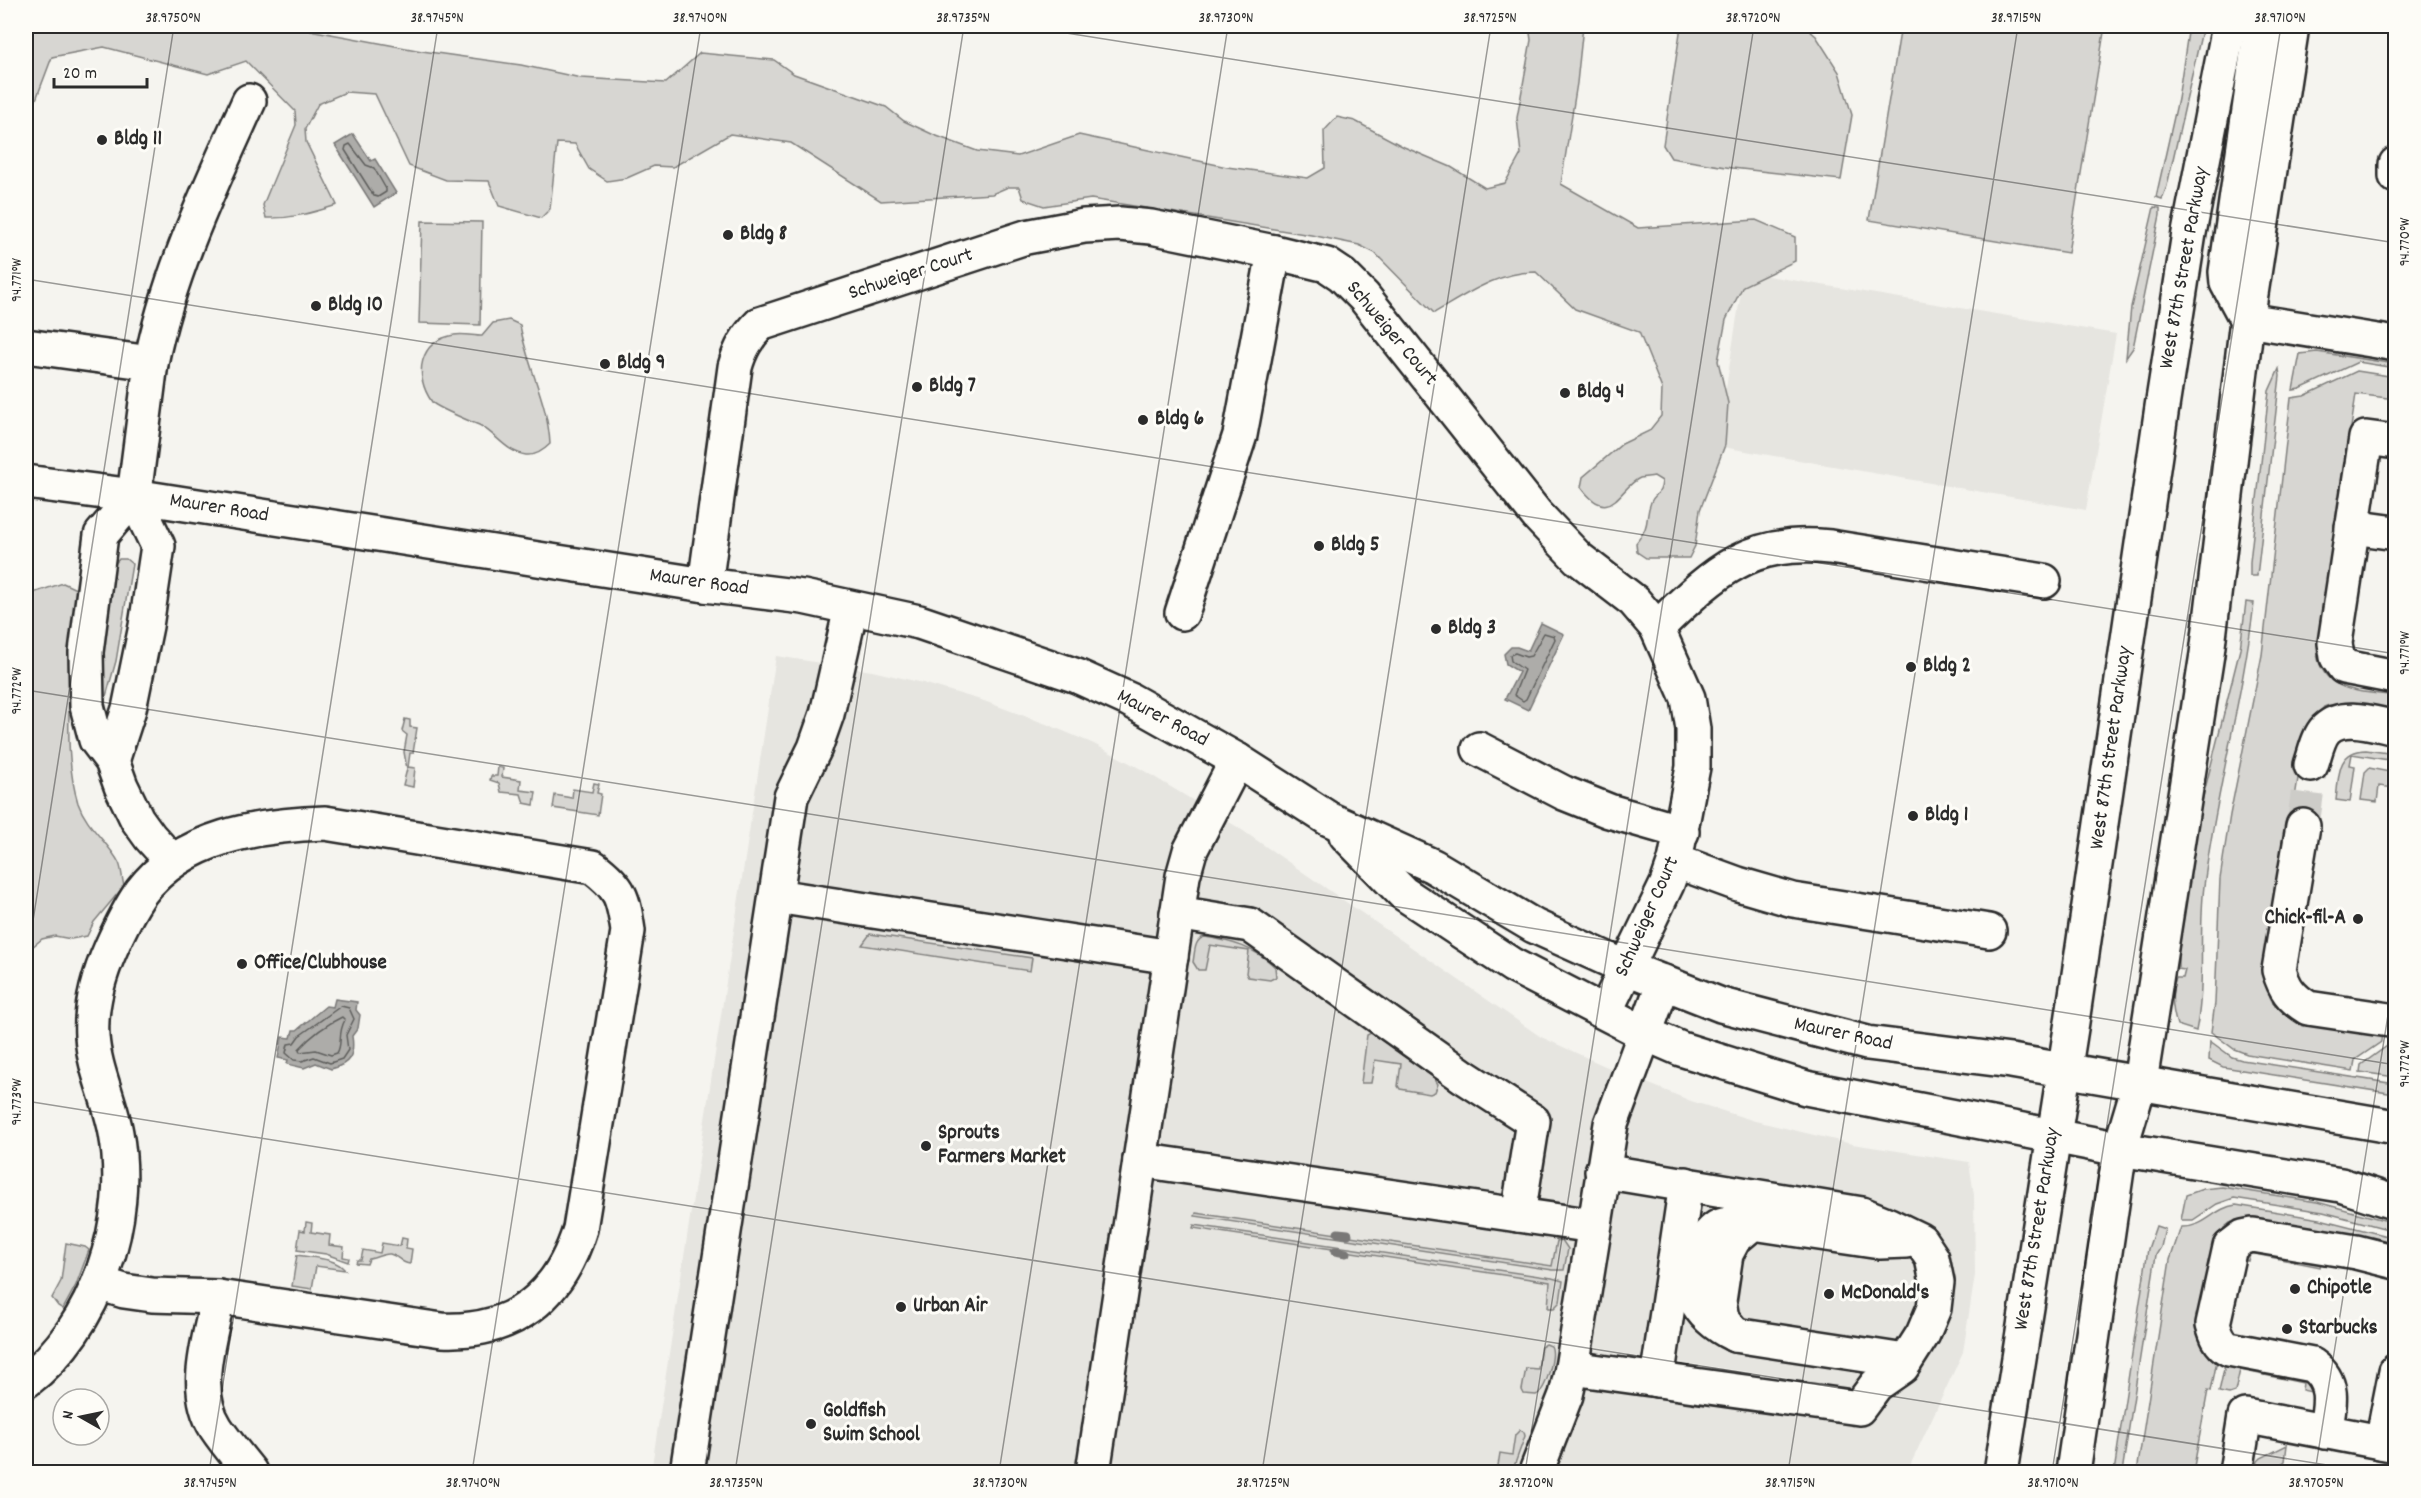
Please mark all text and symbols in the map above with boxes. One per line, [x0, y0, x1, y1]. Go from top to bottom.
text: 38.9750°N [145, 8, 201, 30]
text: 38.9745°N [410, 8, 464, 30]
text: 38.9740°N [673, 8, 727, 30]
text: 38.9735°N [936, 8, 990, 30]
text: 38.9730°N [1199, 8, 1253, 30]
text: 38.9725°N [1463, 8, 1517, 30]
text: 38.9720°N [1726, 8, 1780, 30]
text: 38.9715°N [1991, 8, 2041, 30]
text: 38.9710°N [2254, 8, 2306, 30]
scale bar [54, 51, 147, 89]
text: 20 m [63, 62, 97, 87]
place label: Bldg 11 [114, 125, 162, 155]
marker: Bldg 11 [95, 133, 109, 147]
street label: West 87th Street Parkway [2152, 164, 2218, 371]
text: 94.770°W [2395, 217, 2417, 266]
place label: Bldg 8 [740, 220, 787, 250]
marker: Bldg 8 [721, 228, 735, 242]
street label: Schweiger Court [845, 241, 977, 309]
text: 94.771°W [7, 258, 29, 302]
street label: Schweiger Court [1338, 275, 1444, 393]
place label: Bldg 10 [328, 291, 383, 321]
marker: Bldg 10 [309, 299, 323, 313]
place label: Bldg 9 [617, 349, 665, 379]
marker: Bldg 9 [598, 357, 612, 371]
place label: Bldg 7 [929, 372, 976, 402]
place label: Bldg 4 [1577, 378, 1625, 408]
marker: Bldg 7 [910, 380, 924, 394]
marker: Bldg 4 [1558, 386, 1572, 400]
place label: Bldg 6 [1155, 405, 1204, 435]
marker: Bldg 6 [1136, 413, 1150, 427]
street label: Maurer Road [167, 486, 271, 532]
place label: Bldg 5 [1331, 531, 1380, 561]
marker: Bldg 5 [1312, 539, 1326, 553]
street label: Maurer Road [647, 561, 751, 605]
place label: Bldg 3 [1448, 614, 1496, 644]
marker: Bldg 3 [1429, 622, 1443, 636]
text: 94.771°W [2395, 631, 2417, 675]
street label: West 87th Street Parkway [2083, 644, 2141, 852]
place label: Bldg 2 [1923, 652, 1971, 682]
marker: Bldg 2 [1904, 660, 1918, 674]
text: 94.772°W [7, 667, 29, 715]
street label: Maurer Road [1111, 682, 1213, 756]
place label: Bldg 1 [1925, 801, 1968, 831]
marker: Bldg 1 [1906, 809, 1920, 823]
street label: Schweiger Court [1608, 852, 1688, 982]
place label: Chick-fil-A [2265, 904, 2346, 934]
marker: Chick-fil-A [2351, 912, 2365, 926]
place label: Office/Clubhouse [254, 949, 387, 979]
marker: Office/Clubhouse [235, 957, 249, 971]
street label: Maurer Road [1791, 1010, 1895, 1060]
text: 94.772°W [2395, 1040, 2417, 1088]
text: 94.773°W [7, 1078, 29, 1126]
place label: Sprouts Farmers Market [938, 1119, 1066, 1173]
street label: West 87th Street Parkway [2007, 1125, 2069, 1333]
marker: Sprouts Farmers Market [919, 1139, 933, 1153]
place label: Chipotle [2307, 1274, 2372, 1304]
place label: McDonald's [1841, 1279, 1929, 1309]
marker: Chipotle [2288, 1282, 2302, 1296]
marker: McDonald's [1822, 1287, 1836, 1301]
place label: Urban Air [913, 1292, 989, 1322]
marker: Urban Air [894, 1300, 908, 1314]
place label: Starbucks [2299, 1314, 2378, 1344]
marker: Starbucks [2280, 1322, 2294, 1336]
north arrow [51, 1387, 111, 1447]
place label: Goldfish Swim School [823, 1397, 921, 1451]
text: N [57, 1409, 81, 1421]
marker: Goldfish Swim School [804, 1417, 818, 1431]
text: 38.9745°N [183, 1473, 237, 1495]
text: 38.9740°N [446, 1473, 500, 1495]
text: 38.9735°N [709, 1473, 763, 1495]
text: 38.9730°N [973, 1473, 1027, 1495]
text: 38.9725°N [1236, 1473, 1290, 1495]
text: 38.9720°N [1499, 1473, 1553, 1495]
text: 38.9715°N [1765, 1473, 1815, 1495]
text: 38.9710°N [2027, 1473, 2079, 1495]
text: 38.9705°N [2288, 1473, 2344, 1495]

